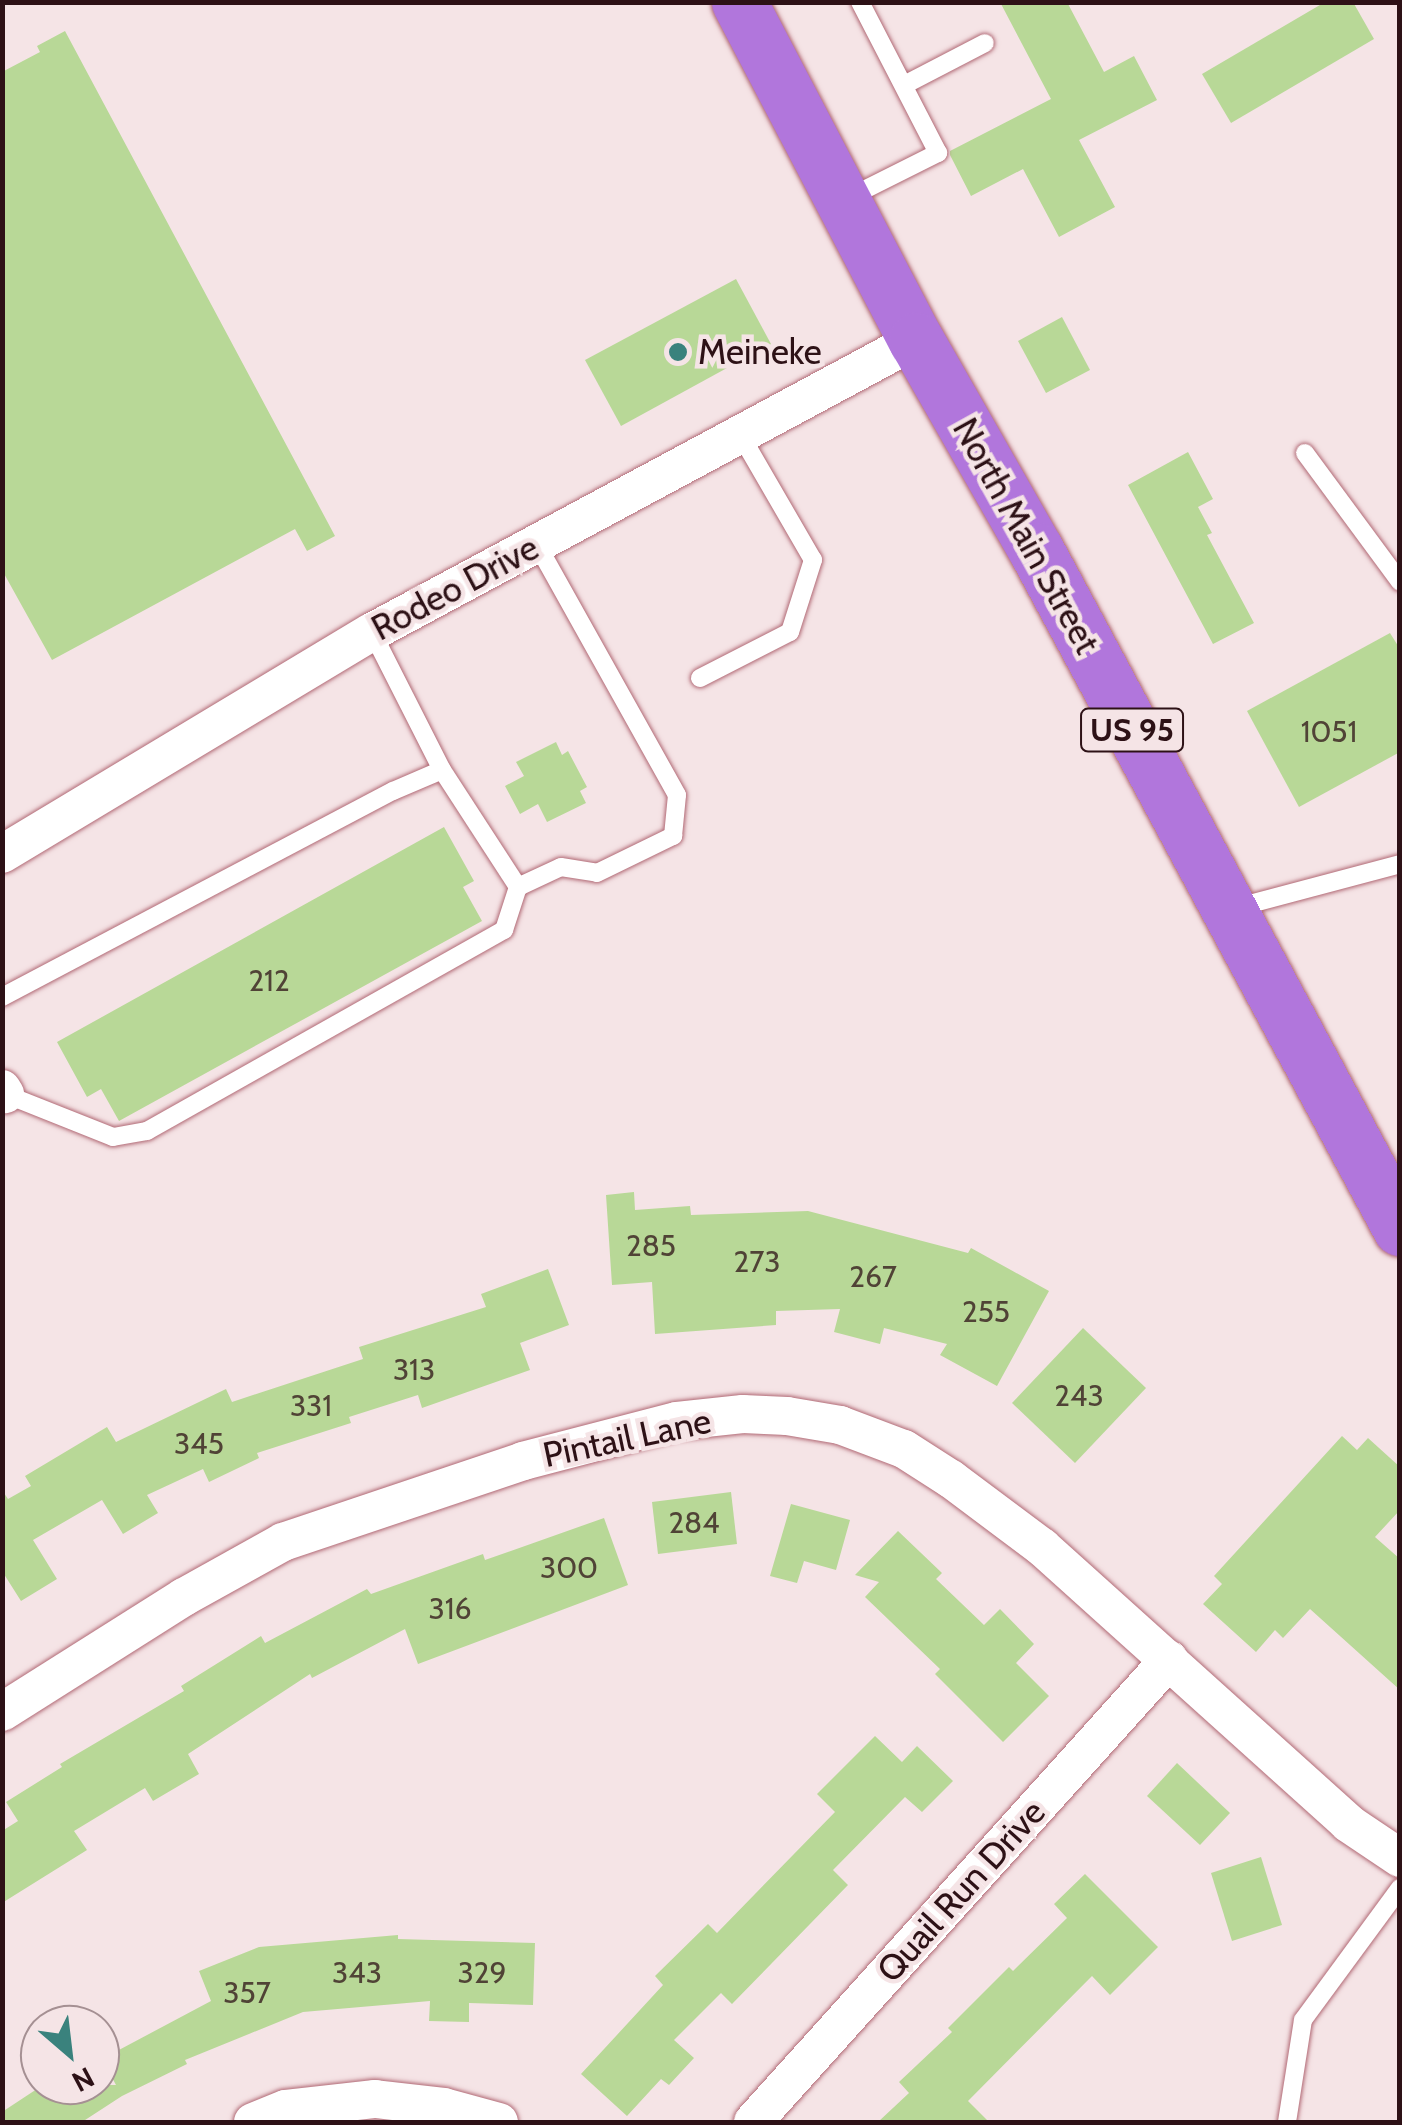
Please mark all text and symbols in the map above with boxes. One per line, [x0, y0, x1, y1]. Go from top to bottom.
place label: Meineke [698, 331, 822, 373]
marker: Meineke [667, 341, 689, 363]
street label: North Main Street [944, 411, 1108, 661]
street label: Rodeo Drive [364, 527, 546, 649]
road number: US 95 [1080, 703, 1184, 757]
house number: 1051 [1301, 714, 1357, 750]
house number: 212 [248, 963, 290, 999]
house number: 285 [626, 1228, 676, 1264]
house number: 273 [733, 1244, 781, 1280]
house number: 267 [849, 1259, 897, 1295]
house number: 255 [962, 1294, 1010, 1330]
house number: 313 [393, 1352, 435, 1388]
house number: 243 [1054, 1378, 1104, 1414]
house number: 331 [290, 1388, 332, 1424]
street label: Pintail Lane [539, 1400, 715, 1476]
house number: 345 [174, 1426, 224, 1462]
house number: 284 [668, 1505, 720, 1541]
house number: 300 [540, 1550, 598, 1586]
house number: 316 [428, 1591, 472, 1627]
street label: Quail Run Drive [868, 1791, 1054, 1991]
house number: 343 [332, 1955, 382, 1991]
house number: 329 [458, 1955, 506, 1991]
house number: 357 [223, 1975, 271, 2011]
north arrow [20, 2005, 120, 2105]
text: N [66, 2060, 100, 2099]

